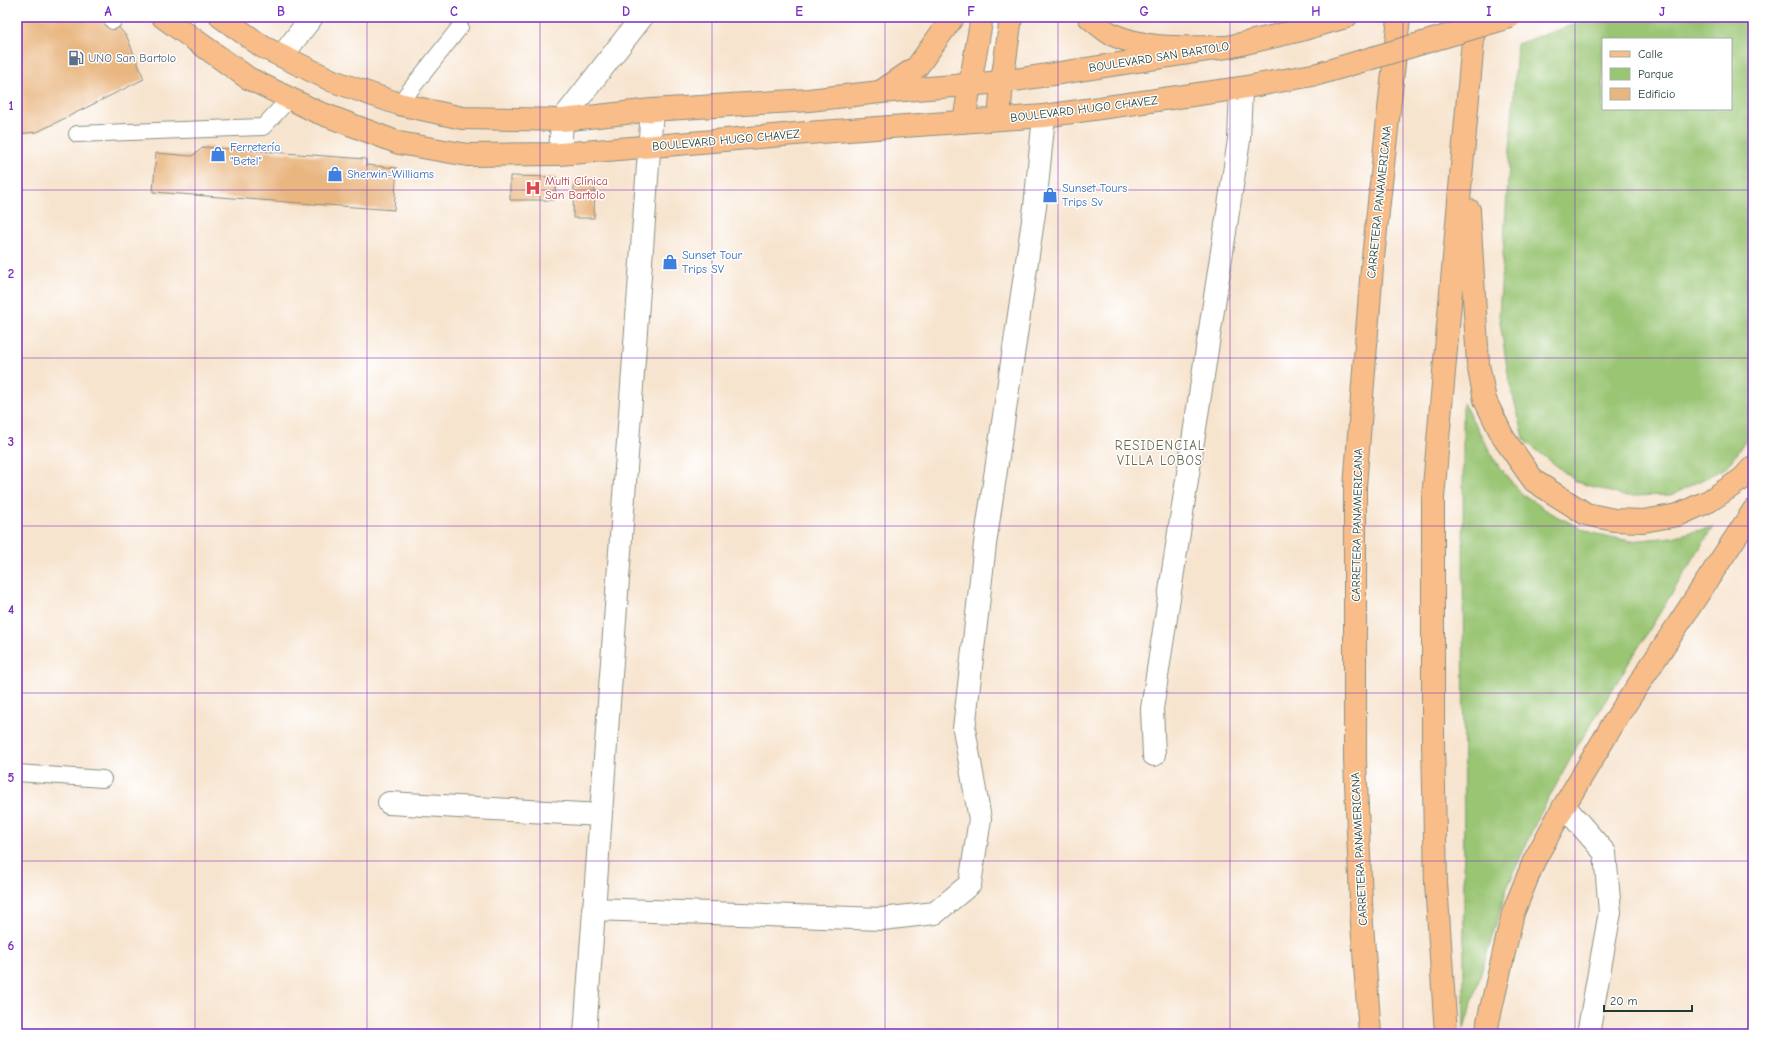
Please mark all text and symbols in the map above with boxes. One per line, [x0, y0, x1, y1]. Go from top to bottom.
text: A [104, 4, 112, 19]
text: B [277, 4, 285, 19]
text: C [450, 4, 458, 19]
text: D [622, 4, 630, 19]
text: E [795, 4, 803, 19]
text: F [967, 4, 975, 19]
text: G [1139, 4, 1149, 19]
text: H [1311, 4, 1321, 19]
text: I [1486, 4, 1492, 19]
text: J [1659, 4, 1665, 19]
legend [1602, 38, 1732, 110]
street label: BOULEVARD SAN BARTOLO [1088, 39, 1230, 75]
text: Calle [1638, 47, 1663, 61]
fuel station icon: UNO San Bartolo [67, 49, 85, 67]
place label: UNO San Bartolo [88, 51, 176, 65]
text: Parque [1638, 67, 1673, 81]
text: Edificio [1638, 87, 1675, 101]
street label: BOULEVARD HUGO CHAVEZ [1009, 93, 1159, 125]
text: 1 [8, 98, 14, 113]
street label: CARRETERA PANAMERICANA [1364, 125, 1394, 279]
street label: BOULEVARD HUGO CHAVEZ [651, 127, 801, 153]
place label: Ferretería "Betel" [230, 140, 280, 168]
shop icon: Ferretería "Betel" [209, 145, 227, 163]
shop icon: Sherwin-Williams [326, 165, 344, 183]
place label: Sherwin-Williams [347, 167, 434, 181]
place label: Multi Clínica San Bartolo [545, 174, 608, 202]
hospital icon: Multi Clínica San Bartolo [524, 179, 542, 197]
place label: Sunset Tours Trips Sv [1062, 181, 1127, 209]
shop icon: Sunset Tours Trips Sv [1041, 186, 1059, 204]
place label: Sunset Tour Trips SV [682, 248, 742, 276]
shop icon: Sunset Tour Trips SV [661, 253, 679, 271]
text: 2 [8, 266, 14, 281]
text: 3 [8, 434, 14, 449]
district label: RESIDENCIAL VILLA LOBOS [1115, 438, 1205, 468]
street label: CARRETERA PANAMERICANA [1349, 448, 1365, 602]
text: 4 [8, 602, 14, 617]
text: 5 [8, 770, 15, 785]
street label: CARRETERA PANAMERICANA [1348, 772, 1370, 926]
text: 6 [8, 938, 15, 953]
scale bar [1604, 987, 1692, 1013]
text: 20 m [1610, 994, 1638, 1008]

